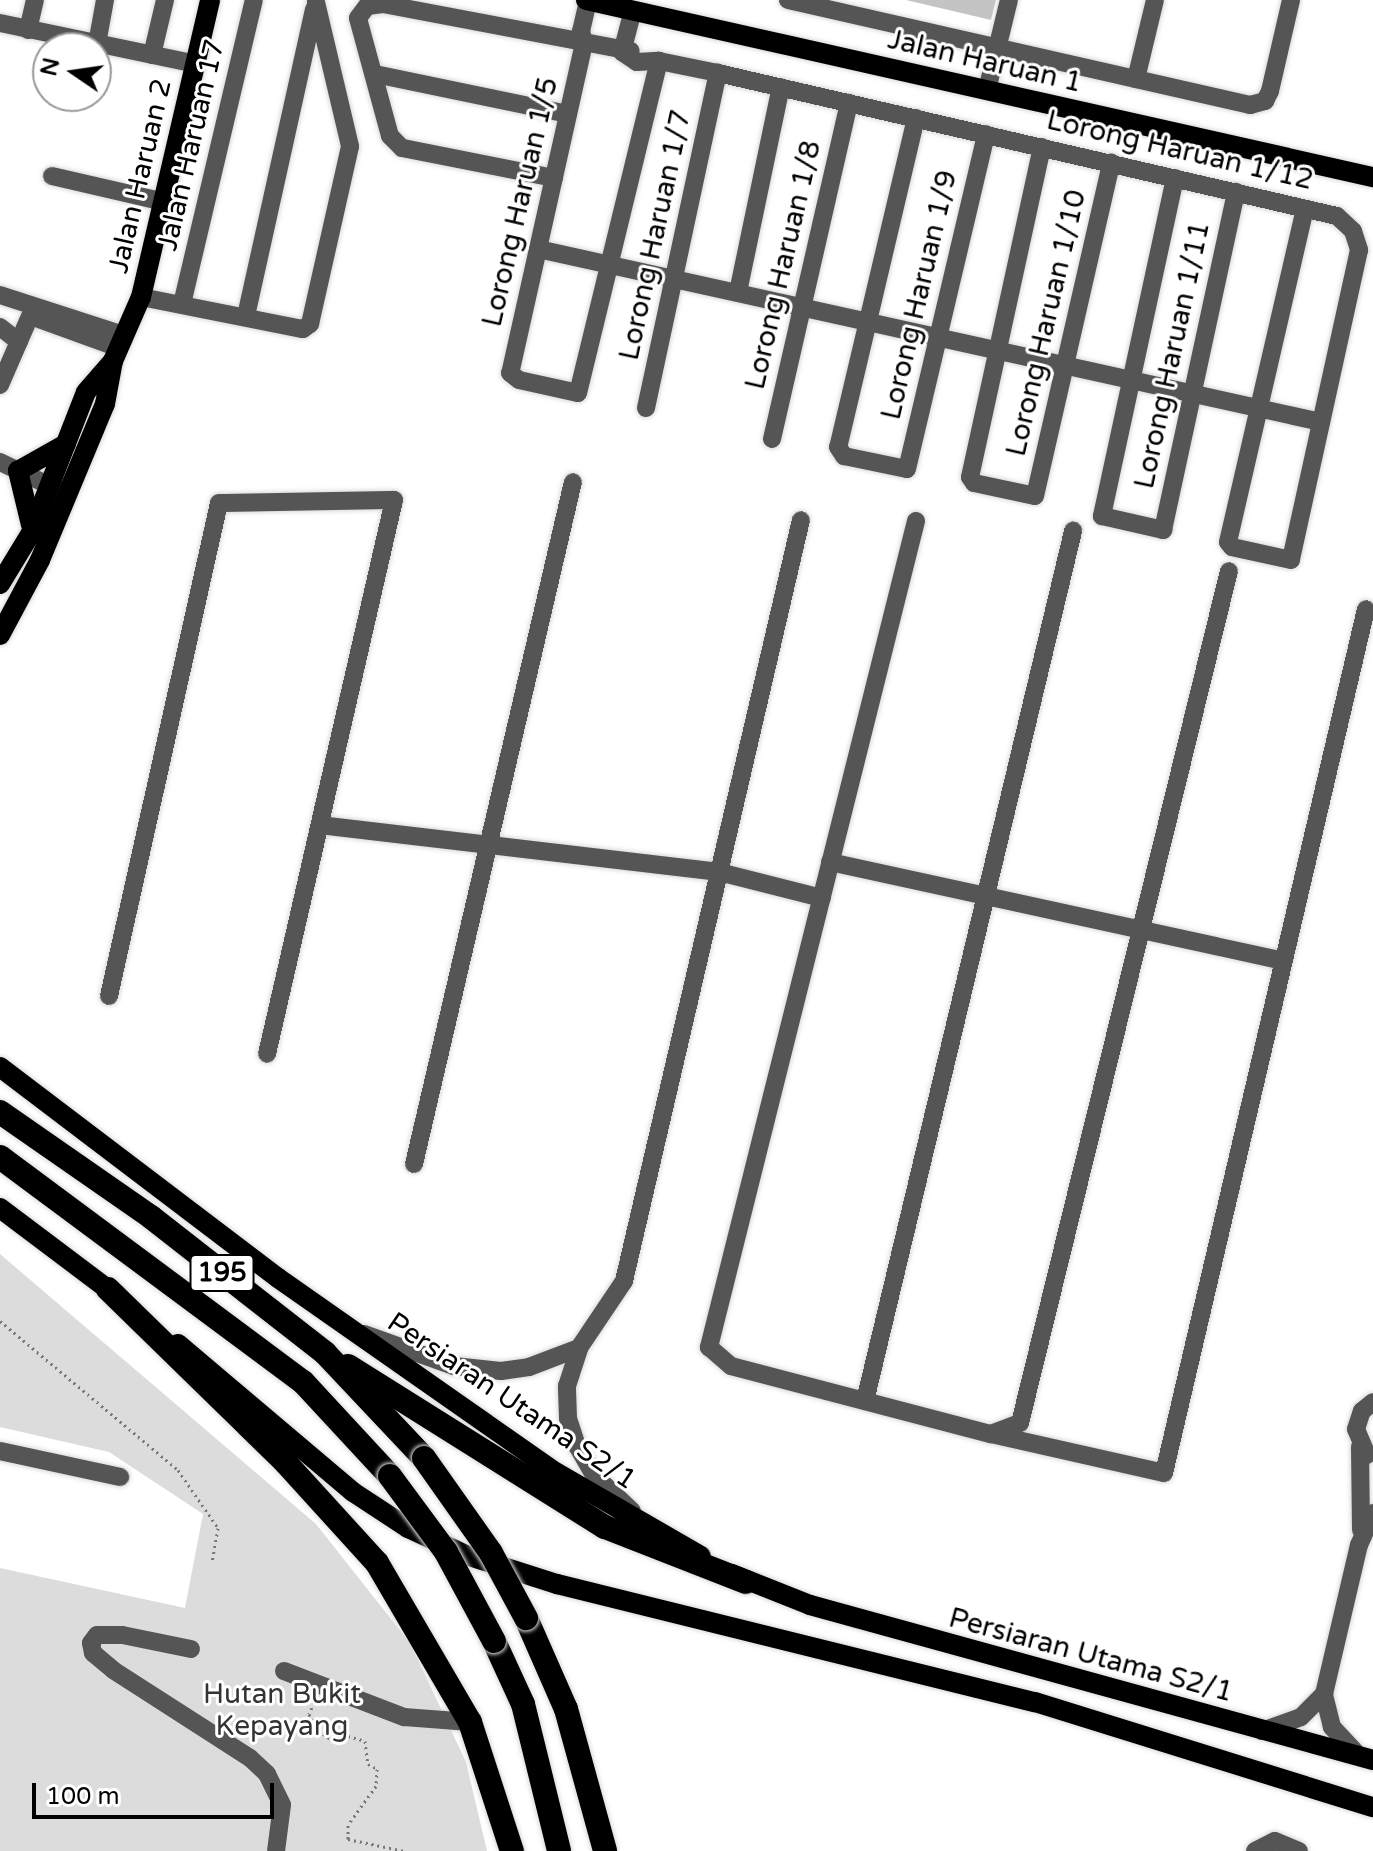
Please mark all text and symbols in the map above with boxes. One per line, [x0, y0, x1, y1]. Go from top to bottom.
street label: Jalan Haruan 1 [885, 22, 1085, 100]
north arrow [32, 32, 112, 112]
street label: Jalan Haruan 17 [150, 36, 232, 254]
text: N [36, 56, 65, 79]
street label: Lorong Haruan 1/5 [475, 74, 565, 330]
street label: Jalan Haruan 2 [101, 76, 179, 276]
street label: Lorong Haruan 1/12 [1044, 103, 1316, 197]
street label: Lorong Haruan 1/7 [612, 107, 698, 363]
street label: Lorong Haruan 1/8 [738, 137, 828, 393]
street label: Lorong Haruan 1/9 [874, 167, 964, 423]
street label: Lorong Haruan 1/10 [999, 187, 1093, 459]
street label: Lorong Haruan 1/11 [1127, 218, 1217, 492]
road number: 195 [188, 1251, 256, 1295]
street label: Persiaran Utama S2/1 [381, 1305, 643, 1497]
street label: Persiaran Utama S2/1 [945, 1601, 1237, 1709]
park label: Hutan Bukit Kepayang [203, 1677, 361, 1743]
scale bar [36, 1767, 278, 1817]
text: 100 m [46, 1782, 120, 1811]

